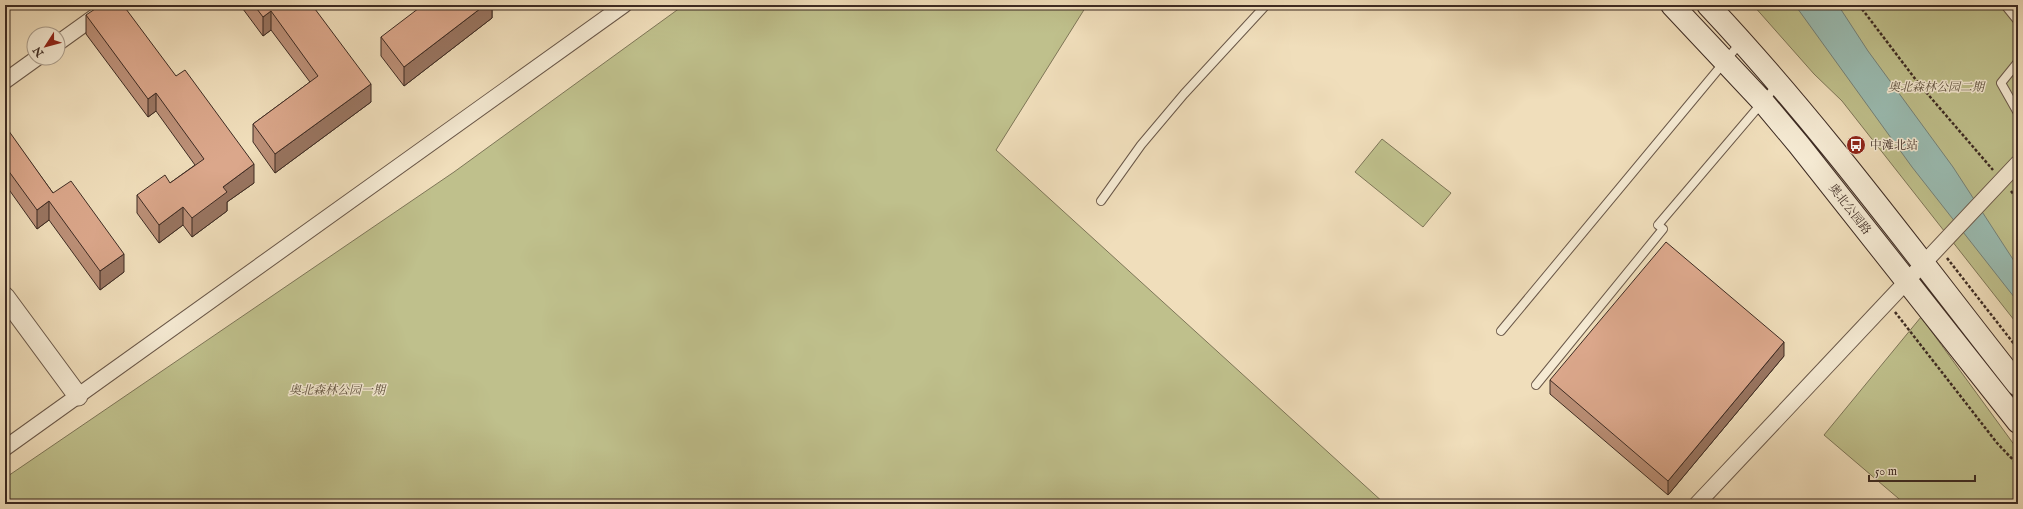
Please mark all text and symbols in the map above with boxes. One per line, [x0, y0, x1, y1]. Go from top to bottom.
north arrow [26, 26, 66, 66]
text: N [30, 43, 48, 60]
park label: 奥北森林公园二期 [1888, 80, 1986, 95]
bus stop icon: 中滩北站 [1845, 134, 1867, 156]
place label: 中滩北站 [1870, 138, 1918, 153]
street label: 奥北公园路 [1825, 181, 1874, 238]
park label: 奥北森林公园一期 [289, 383, 387, 398]
scale bar [1869, 457, 1975, 483]
text: 50 m [1875, 464, 1897, 479]

